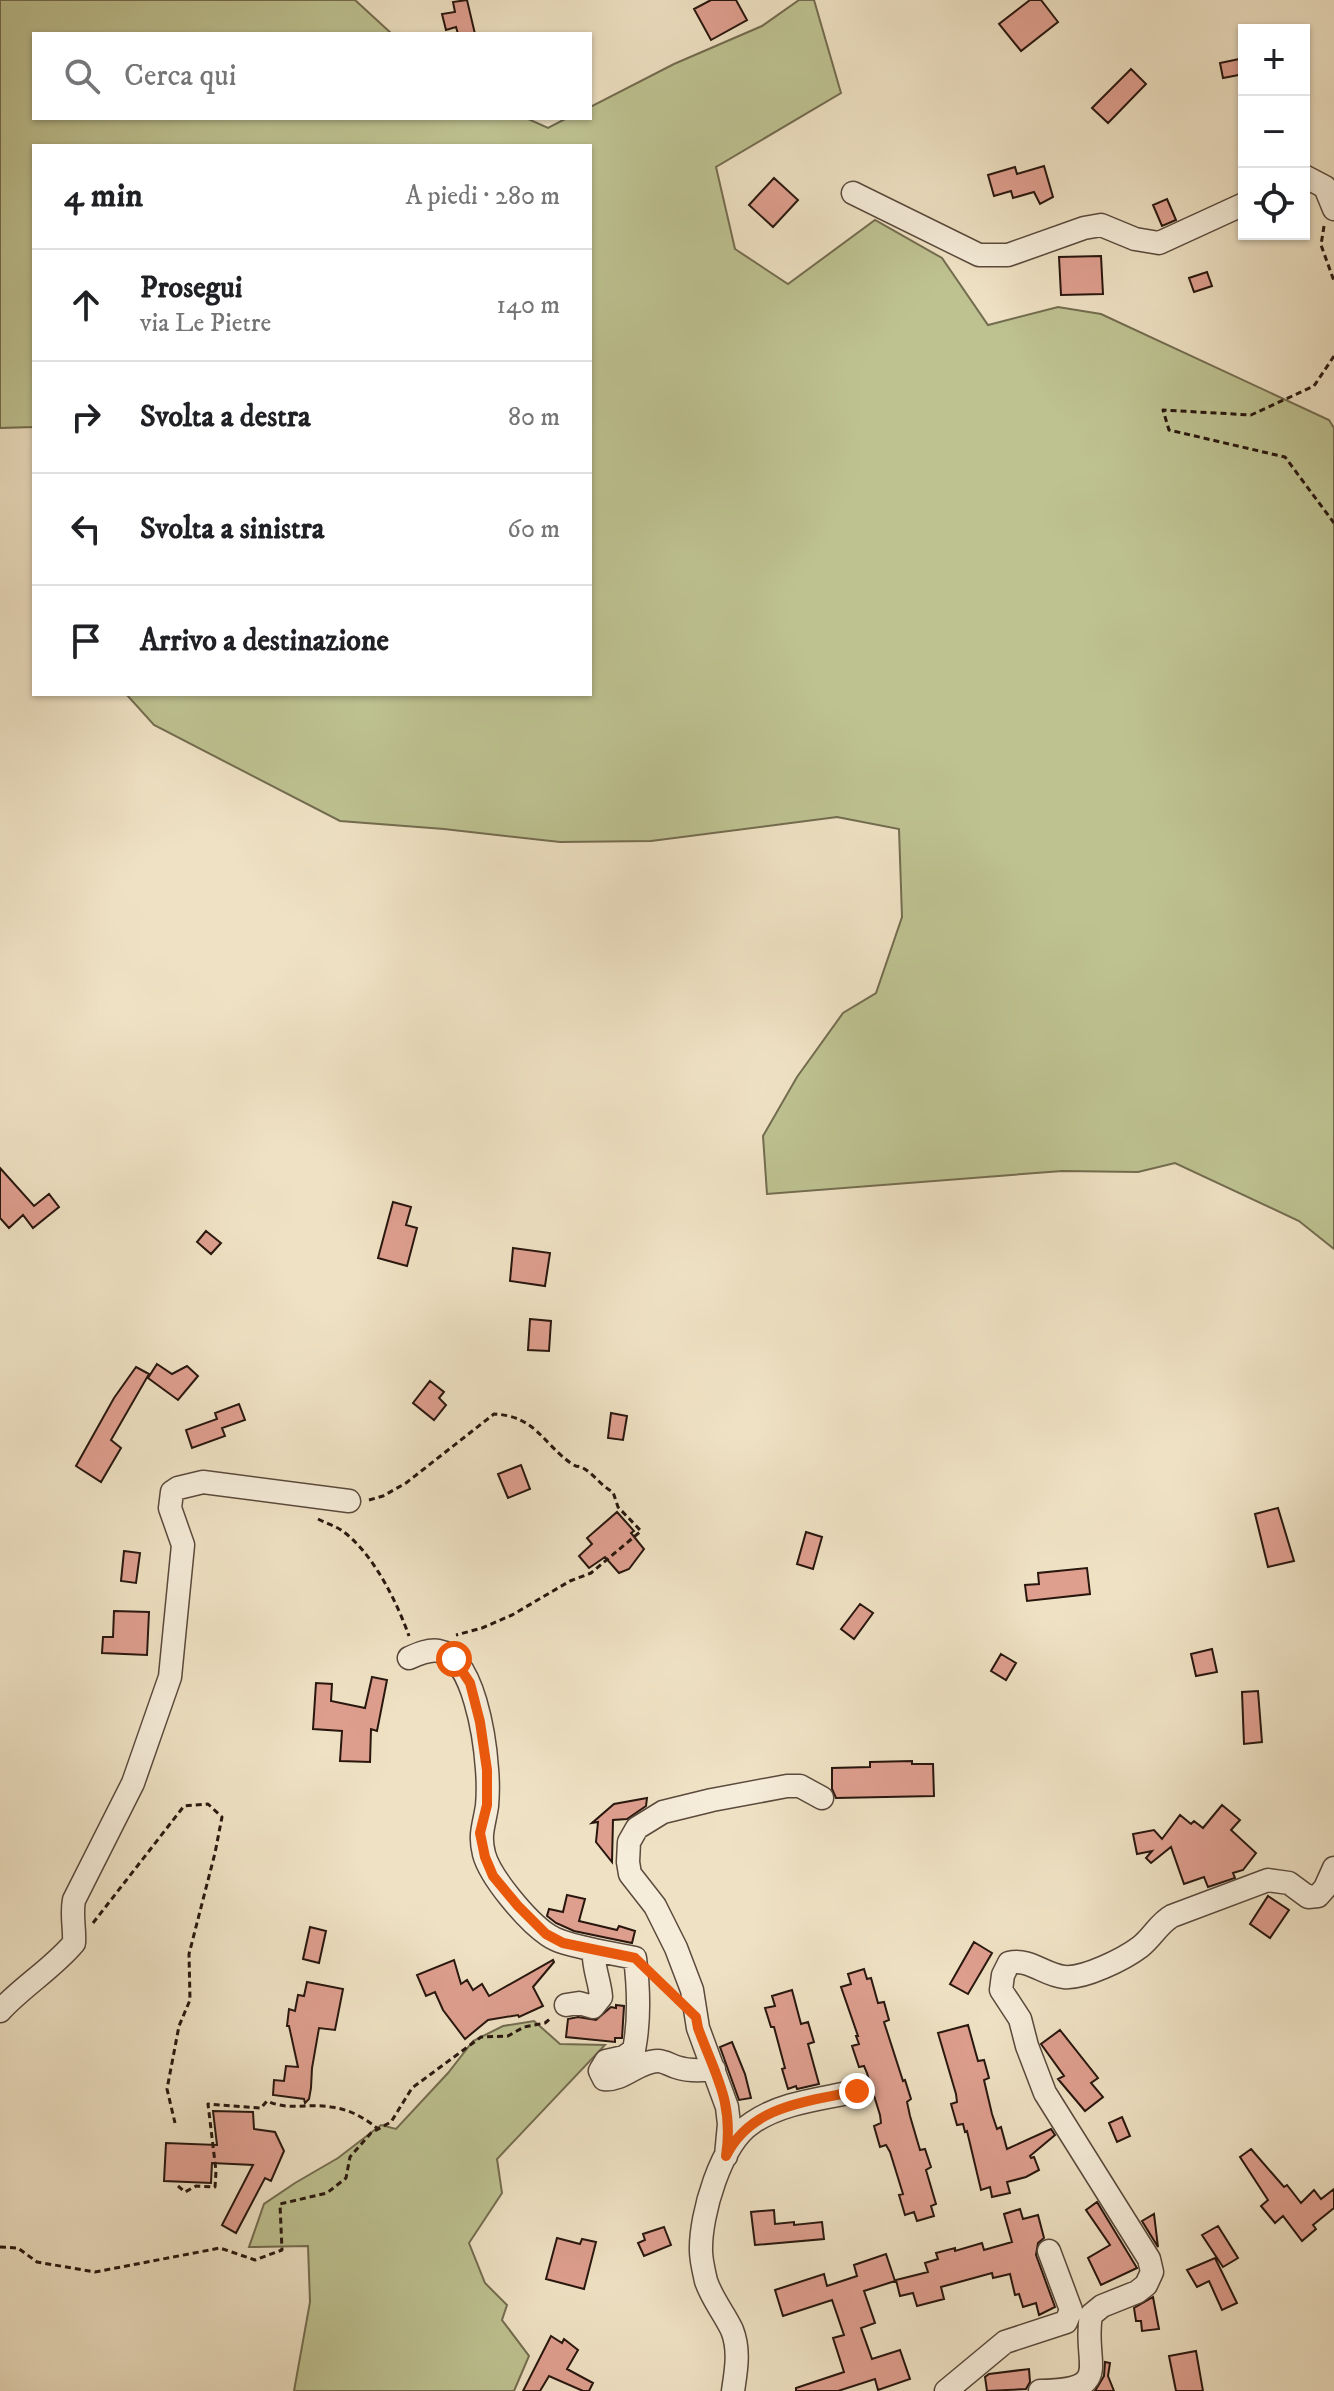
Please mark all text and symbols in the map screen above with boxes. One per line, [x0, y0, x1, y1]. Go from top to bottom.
map controls [1238, 24, 1310, 240]
button: + [1238, 24, 1310, 96]
search box [32, 32, 592, 120]
icon: search [60, 54, 104, 98]
text: Cerca qui [124, 58, 237, 95]
button: − [1238, 96, 1310, 168]
button: locate [1238, 168, 1310, 240]
text: 4 min [64, 175, 143, 217]
text: A piedi · 280 m [405, 180, 560, 213]
text: Prosegui [140, 270, 242, 307]
icon: ahead [64, 283, 108, 327]
text: 140 m [496, 289, 560, 322]
text: via Le Pietre [140, 307, 271, 340]
icon: right [64, 395, 108, 439]
text: Svolta a destra [140, 399, 311, 436]
text: 80 m [508, 401, 560, 434]
icon: left [64, 507, 108, 551]
text: Svolta a sinistra [140, 511, 325, 548]
text: 60 m [507, 513, 560, 546]
icon: arrive [64, 619, 108, 663]
text: Arrivo a destinazione [140, 623, 389, 660]
route start [436, 1641, 472, 1677]
route end [839, 2073, 875, 2109]

